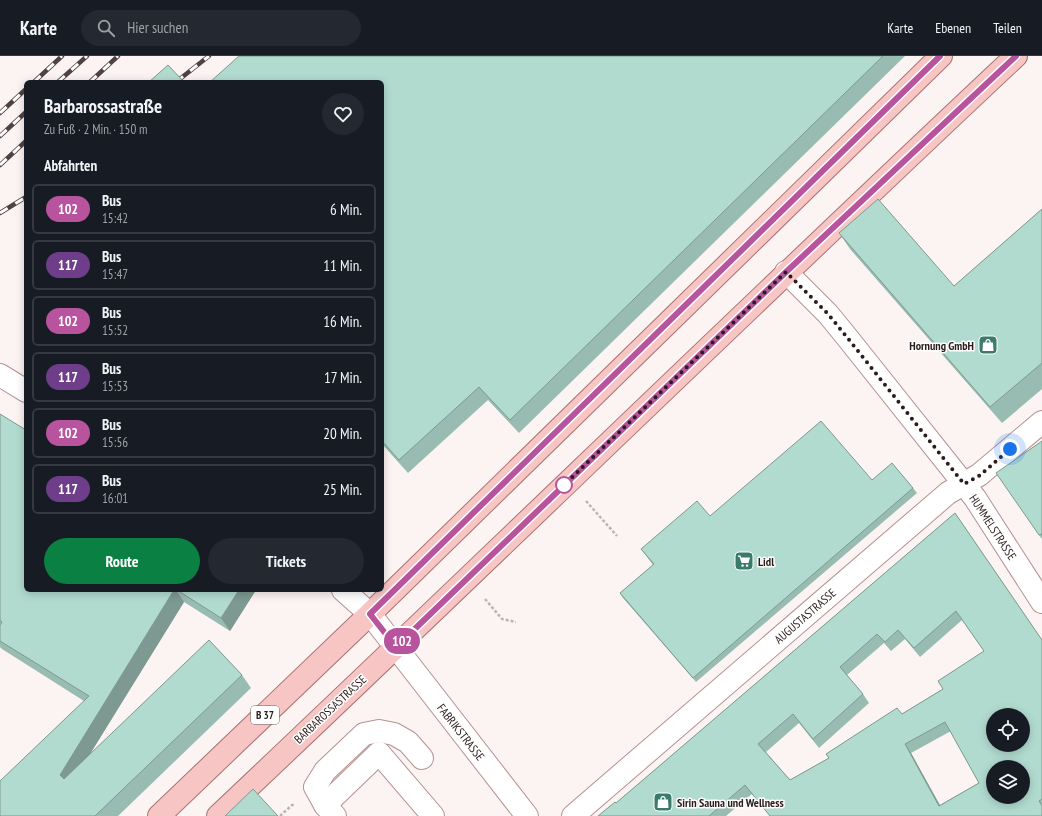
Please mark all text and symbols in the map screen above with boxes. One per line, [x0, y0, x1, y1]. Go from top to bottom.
search box [81, 10, 361, 46]
text: Karte [20, 16, 57, 40]
icon: search [95, 17, 117, 39]
text: Hier suchen [127, 18, 188, 37]
text: Karte [887, 19, 913, 37]
text: Ebenen [935, 19, 971, 37]
text: Teilen [993, 19, 1022, 37]
button: heart [322, 93, 364, 135]
text: Barbarossastraße [44, 94, 162, 118]
text: Zu Fuß · 2 Min. · 150 m [44, 121, 147, 138]
text: Abfahrten [44, 156, 97, 175]
text: Bus [102, 191, 121, 210]
text: 102 [58, 200, 78, 218]
text: 6 Min. [330, 200, 362, 219]
text: 15:42 [102, 210, 128, 227]
text: Bus [102, 247, 121, 266]
text: 117 [58, 256, 78, 274]
text: 11 Min. [323, 256, 362, 275]
text: 15:47 [102, 266, 128, 283]
text: Bus [102, 303, 121, 322]
text: 102 [58, 312, 78, 330]
text: 16 Min. [323, 312, 362, 331]
text: 15:52 [102, 322, 128, 339]
shop icon: Hornung GmbH [977, 334, 999, 356]
place label: Hornung GmbH [909, 338, 974, 353]
text: Bus [102, 359, 121, 378]
text: 117 [58, 368, 78, 386]
text: 17 Min. [324, 368, 362, 387]
text: 15:53 [102, 378, 128, 395]
text: Bus [102, 415, 121, 434]
text: 102 [58, 424, 78, 442]
text: 20 Min. [323, 424, 362, 443]
text: 15:56 [102, 434, 128, 451]
your location [1000, 439, 1020, 459]
text: Bus [102, 471, 121, 490]
unlabelled marker [555, 476, 573, 494]
text: 117 [58, 480, 78, 498]
text: 25 Min. [323, 480, 362, 499]
text: 16:01 [102, 490, 128, 507]
street label: HUMMELSTRASSE [966, 491, 1020, 563]
button: Route [44, 538, 200, 584]
button: Tickets [208, 538, 364, 584]
supermarket icon: Lidl [733, 550, 755, 572]
place label: Lidl [758, 554, 774, 569]
street label: AUGUSTASTRASSE [771, 585, 839, 647]
line badge: 102 [379, 628, 425, 654]
text: 102 [392, 632, 412, 650]
street label: BARBAROSSASTRASSE [291, 672, 369, 746]
street label: FABRIKSTRASSE [434, 701, 488, 763]
road number: B 37 [251, 706, 279, 724]
map controls [986, 708, 1030, 804]
button: locate [986, 708, 1030, 752]
button: layers [986, 760, 1030, 804]
shop icon: Sirin Sauna und Wellness [652, 791, 674, 813]
place label: Sirin Sauna und Wellness [677, 795, 784, 810]

